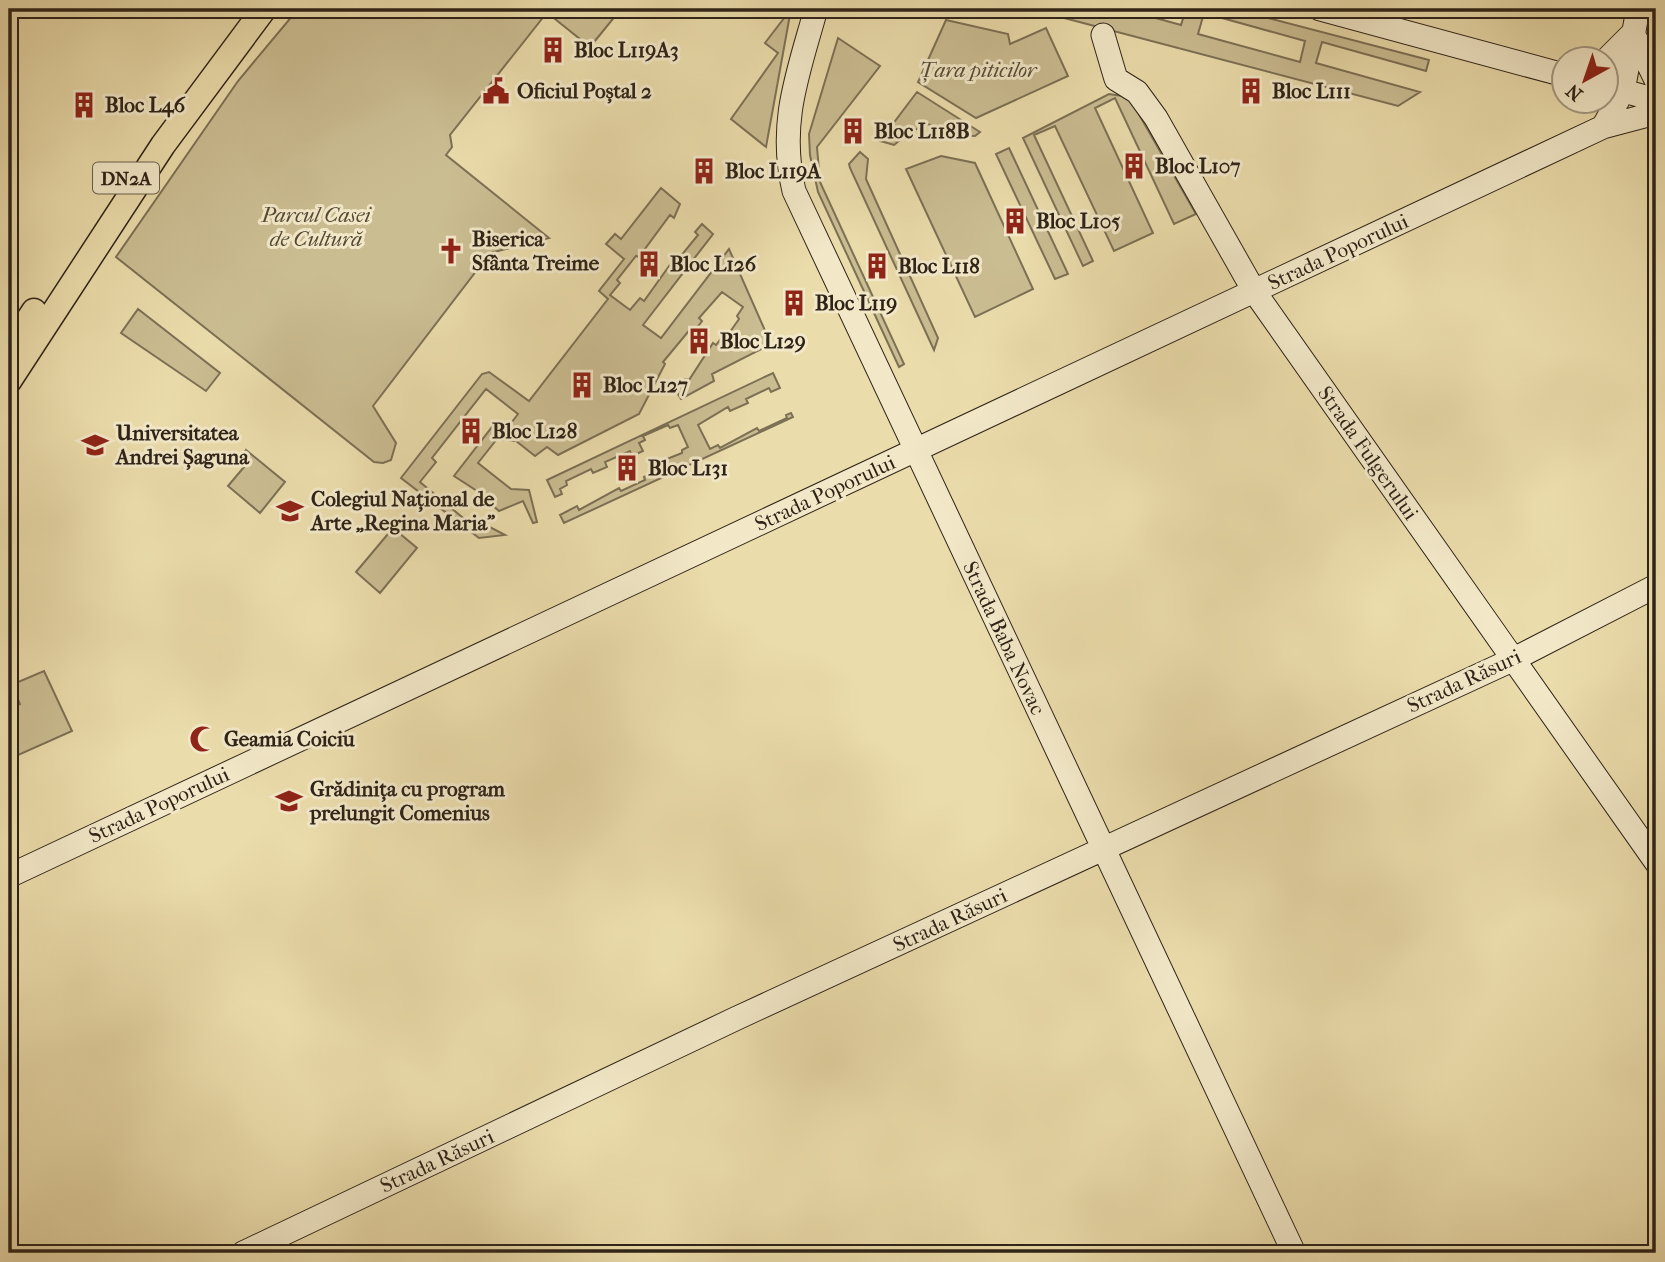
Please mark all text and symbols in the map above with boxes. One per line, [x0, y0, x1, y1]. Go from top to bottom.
building icon: Bloc L119A3 [538, 35, 568, 65]
place label: Bloc L119A3 [574, 38, 679, 62]
north arrow [1550, 46, 1620, 116]
park label: Țara piticilor [920, 58, 1038, 83]
public building icon: Oficiul Poștal 2 [481, 76, 511, 106]
building icon: Bloc L111 [1236, 76, 1266, 106]
place label: Oficiul Poștal 2 [517, 79, 652, 104]
place label: Bloc L111 [1272, 79, 1351, 103]
text: N [1562, 79, 1587, 105]
building icon: Bloc L46 [69, 90, 99, 120]
place label: Bloc L46 [105, 93, 186, 118]
building icon: Bloc L118B [838, 116, 868, 146]
place label: Bloc L118B [874, 119, 970, 143]
building icon: Bloc L107 [1119, 151, 1149, 181]
place label: Bloc L107 [1155, 154, 1240, 178]
building icon: Bloc L119A [689, 156, 719, 186]
place label: Bloc L119A [725, 159, 822, 183]
road number: DN2A [93, 162, 159, 194]
park label: Parcul Casei de Cultură [261, 203, 372, 251]
building icon: Bloc L105 [1000, 206, 1030, 236]
place label: Bloc L105 [1036, 209, 1120, 233]
street label: Strada Poporului [1264, 209, 1412, 295]
place label: Biserica Sfânta Treime [472, 227, 600, 275]
church icon: Biserica Sfânta Treime [436, 236, 466, 266]
building icon: Bloc L126 [634, 249, 664, 279]
building icon: Bloc L118 [862, 251, 892, 281]
place label: Bloc L126 [670, 252, 757, 276]
place label: Bloc L118 [898, 254, 980, 278]
building icon: Bloc L119 [779, 288, 809, 318]
place label: Bloc L119 [815, 291, 897, 315]
building icon: Bloc L129 [684, 326, 714, 356]
place label: Bloc L129 [720, 329, 806, 353]
building icon: Bloc L127 [567, 370, 597, 400]
place label: Bloc L127 [603, 373, 688, 397]
street label: Strada Fulgerului [1313, 382, 1423, 524]
building icon: Bloc L128 [456, 416, 486, 446]
place label: Bloc L128 [492, 419, 577, 443]
place label: Universitatea Andrei Șaguna [114, 421, 250, 470]
school or university icon: Universitatea Andrei Șaguna [80, 430, 110, 460]
street label: Strada Poporului [751, 450, 899, 536]
building icon: Bloc L131 [612, 453, 642, 483]
place label: Bloc L131 [648, 456, 728, 480]
place label: Colegiul Național de Arte „Regina Maria” [309, 487, 495, 535]
school or university icon: Colegiul Național de Arte „Regina Maria” [275, 496, 305, 526]
street label: Strada Baba Novac [958, 558, 1050, 718]
street label: Strada Răsuri [1403, 644, 1525, 718]
mosque icon: Geamia Coiciu [188, 724, 218, 754]
place label: Geamia Coiciu [224, 727, 355, 751]
street label: Strada Poporului [85, 762, 233, 848]
place label: Grădinița cu program prelungit Comenius [309, 777, 506, 825]
school or university icon: Grădinița cu program prelungit Comenius [274, 786, 304, 816]
street label: Strada Răsuri [889, 883, 1011, 957]
street label: Strada Răsuri [376, 1124, 498, 1198]

